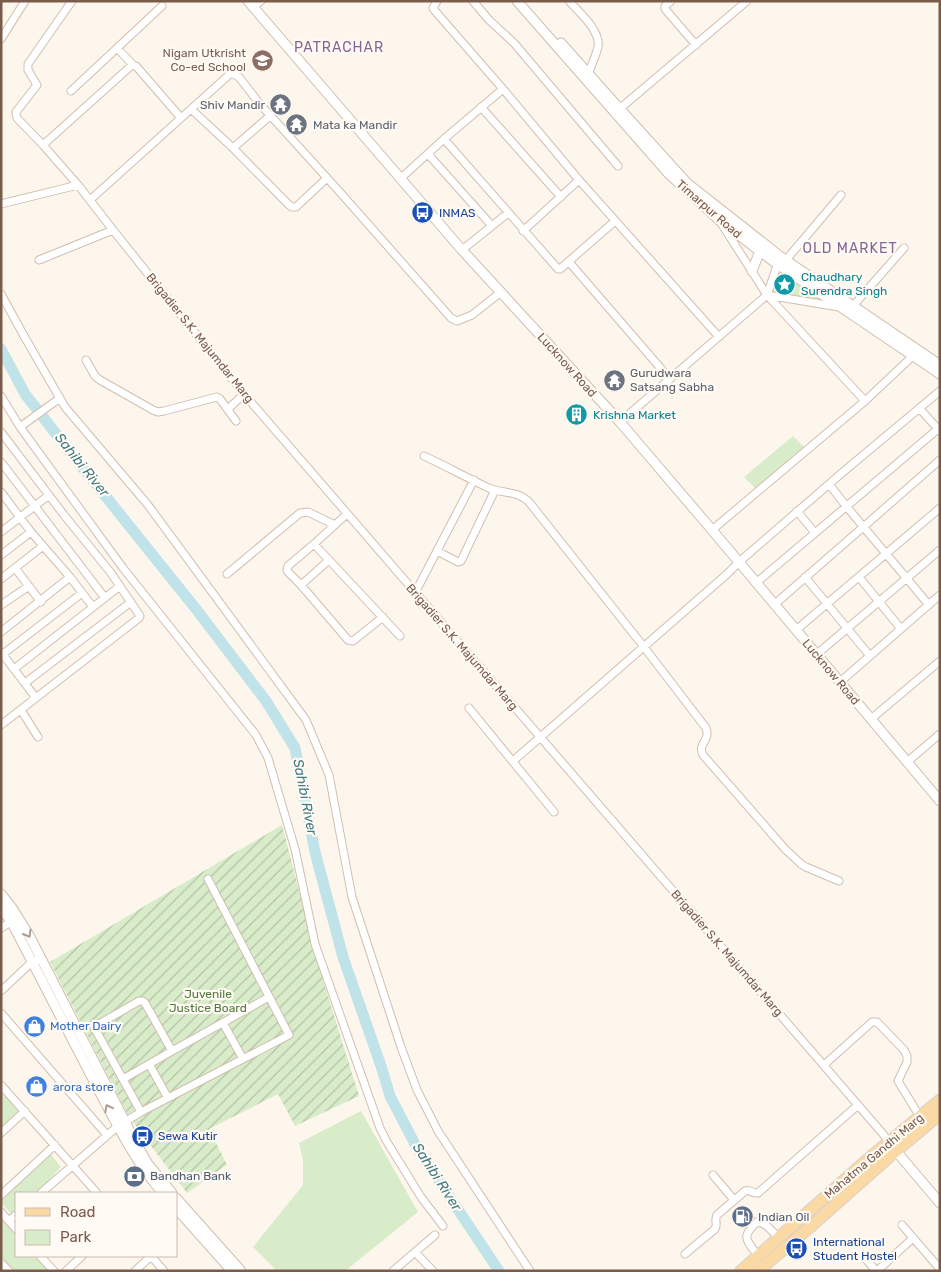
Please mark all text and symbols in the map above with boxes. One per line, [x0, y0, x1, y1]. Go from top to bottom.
district label: PATRACHAR [294, 39, 384, 56]
place label: Nigam Utkrisht Co-ed School [163, 46, 246, 74]
school or university icon: Nigam Utkrisht Co-ed School [250, 48, 274, 72]
temple icon: Shiv Mandir [269, 93, 293, 117]
place label: Shiv Mandir [200, 98, 265, 112]
temple icon: Mata ka Mandir [285, 113, 309, 137]
place label: Mata ka Mandir [313, 118, 397, 132]
street label: Timarpur Road [674, 177, 744, 241]
bus stop icon: INMAS [411, 201, 435, 225]
place label: INMAS [439, 206, 476, 220]
district label: OLD MARKET [802, 240, 898, 257]
street label: Brigadier S.K. Majumdar Marg [143, 270, 257, 406]
place label: Chaudhary Surendra Singh [801, 270, 887, 298]
place icon: Chaudhary Surendra Singh [773, 272, 797, 296]
street label: Lucknow Road [535, 330, 599, 400]
place label: Gurudwara Satsang Sabha [630, 366, 714, 394]
temple icon: Gurudwara Satsang Sabha [602, 368, 626, 392]
building icon: Krishna Market [565, 403, 589, 427]
place label: Krishna Market [593, 408, 676, 422]
water label: Sahibi River [51, 430, 113, 501]
street label: Brigadier S.K. Majumdar Marg [403, 581, 521, 713]
street label: Lucknow Road [799, 636, 863, 708]
water label: Sahibi River [289, 757, 321, 837]
street label: Brigadier S.K. Majumdar Marg [668, 887, 786, 1019]
one-way arrow [22, 929, 32, 938]
park label: Juvenile Justice Board [169, 987, 247, 1015]
shop icon: Mother Dairy [22, 1014, 46, 1038]
place label: Mother Dairy [50, 1019, 122, 1033]
shop icon: arora store [25, 1075, 49, 1099]
place label: arora store [53, 1080, 114, 1094]
one-way arrow [105, 1105, 115, 1114]
street label: Mahatma Gandhi Marg [822, 1110, 926, 1202]
bus stop icon: Sewa Kutir [130, 1124, 154, 1148]
place label: Sewa Kutir [158, 1129, 218, 1143]
water label: Sahibi River [409, 1140, 466, 1215]
bank icon: Bandhan Bank [122, 1164, 146, 1188]
place label: Bandhan Bank [150, 1169, 232, 1183]
legend [15, 1192, 178, 1257]
text: Road [60, 1203, 96, 1221]
fuel station icon: Indian Oil [730, 1205, 754, 1229]
place label: Indian Oil [758, 1210, 809, 1224]
text: Park [60, 1228, 91, 1246]
place label: International Student Hostel [813, 1235, 897, 1263]
bus stop icon: International Student Hostel [785, 1237, 809, 1261]

